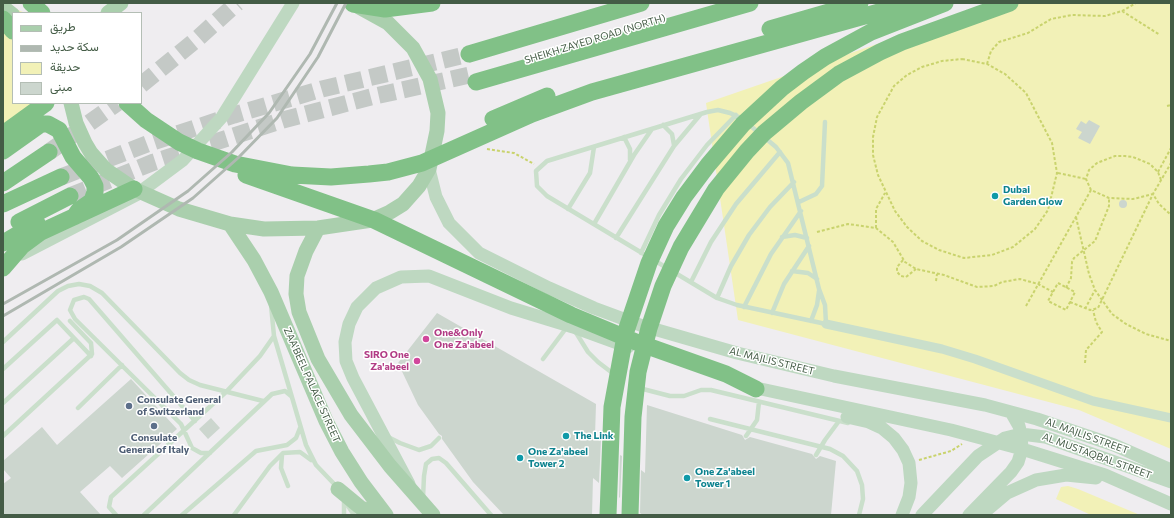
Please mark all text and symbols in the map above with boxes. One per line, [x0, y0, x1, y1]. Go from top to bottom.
legend [12, 12, 142, 104]
street label: SHEIKH ZAYED ROAD (NORTH) [523, 12, 667, 66]
text: طريق [50, 19, 75, 33]
text: سكة حديد [50, 39, 99, 53]
text: حديقة [50, 59, 80, 73]
text: مبنى [50, 79, 72, 93]
place label: Dubai Garden Glow [1003, 184, 1062, 208]
marker: Dubai Garden Glow [990, 191, 1000, 201]
street label: ZAA'BEEL PALACE STREET [281, 326, 343, 444]
place label: One&Only One Za'abeel [434, 327, 494, 350]
marker: One&Only One Za'abeel [421, 334, 431, 344]
street label: AL MAJLIS STREET [728, 345, 816, 377]
place label: SIRO One Za'abeel [364, 349, 409, 372]
marker: SIRO One Za'abeel [412, 356, 422, 366]
place label: Consulate General of Switzerland [137, 394, 221, 418]
marker: Consulate General of Switzerland [124, 401, 134, 411]
street label: AL MAJLIS STREET [1044, 415, 1130, 457]
marker: Consulate General of Italy [149, 421, 159, 431]
place label: The Link [574, 430, 614, 442]
marker: The Link [561, 431, 571, 441]
street label: AL MUSTAQBAL STREET [1041, 431, 1153, 481]
place label: Consulate General of Italy [119, 432, 189, 456]
place label: One Za'abeel Tower 2 [528, 446, 588, 470]
marker: One Za'abeel Tower 2 [515, 453, 525, 463]
place label: One Za'abeel Tower 1 [695, 466, 755, 490]
marker: One Za'abeel Tower 1 [682, 473, 692, 483]

